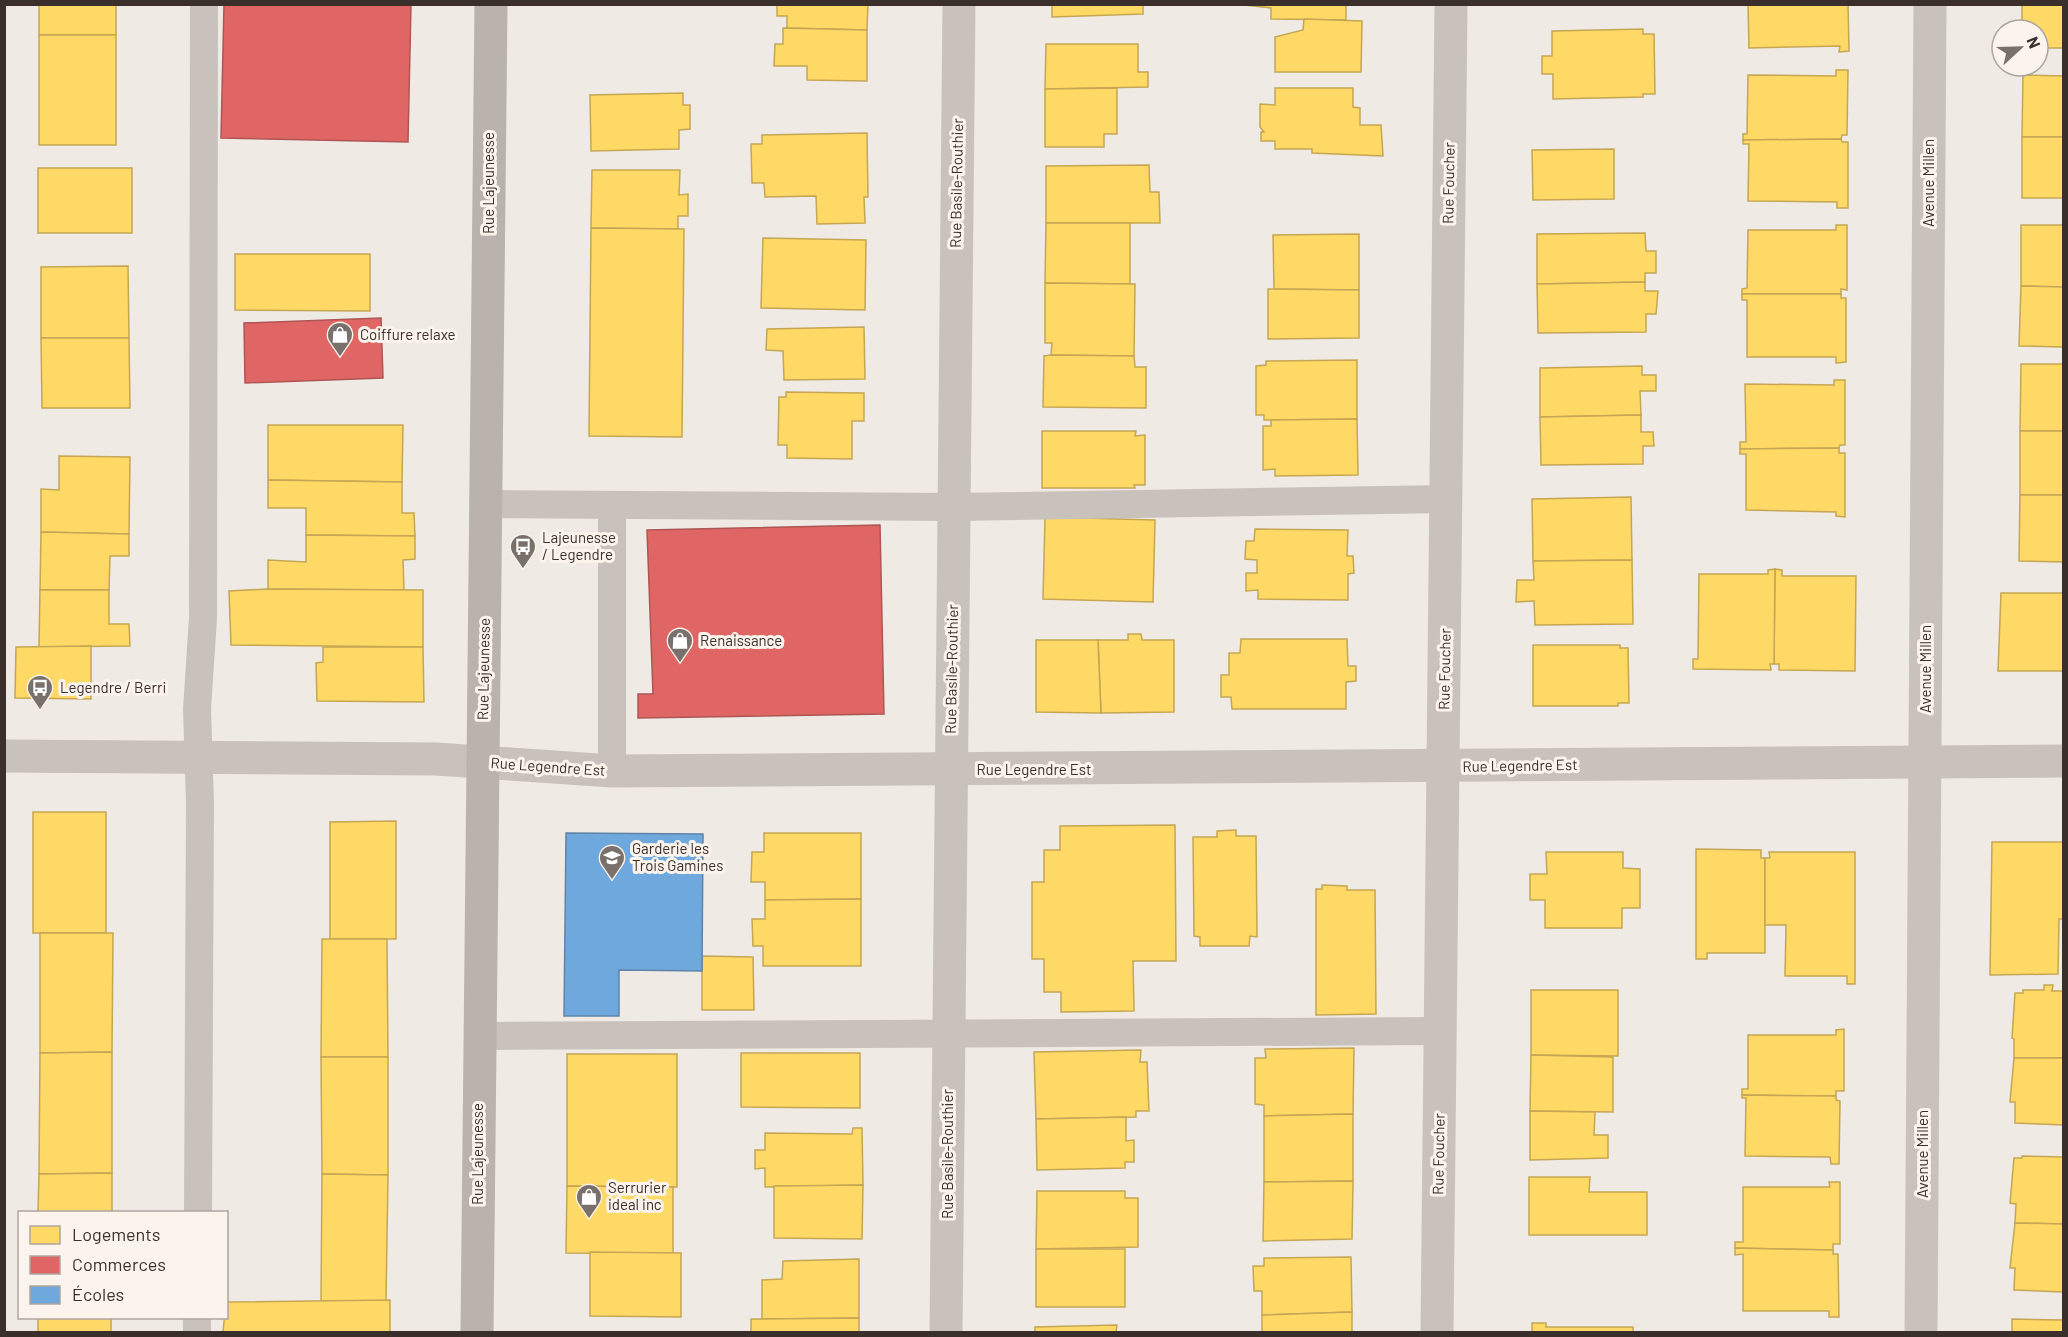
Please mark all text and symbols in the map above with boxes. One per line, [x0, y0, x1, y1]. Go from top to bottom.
north arrow [1990, 18, 2050, 78]
text: N [2024, 34, 2045, 51]
street label: Rue Basile-Routhier [946, 117, 966, 248]
street label: Rue Lajeunesse [479, 132, 497, 234]
street label: Avenue Millen [1919, 139, 1937, 227]
street label: Rue Foucher [1438, 142, 1458, 224]
shop icon: Coiffure relaxe [325, 320, 355, 358]
place label: Coiffure relaxe [360, 325, 456, 343]
place label: Lajeunesse / Legendre [542, 528, 616, 563]
bus stop icon: Lajeunesse / Legendre [508, 532, 538, 570]
street label: Rue Basile-Routhier [941, 603, 961, 734]
street label: Rue Lajeunesse [473, 618, 493, 720]
street label: Avenue Millen [1916, 625, 1934, 713]
shop icon: Renaissance [665, 626, 695, 664]
street label: Rue Foucher [1434, 628, 1454, 710]
place label: Renaissance [700, 631, 782, 649]
bus stop icon: Legendre / Berri [25, 673, 55, 711]
place label: Legendre / Berri [60, 678, 166, 696]
street label: Rue Legendre Est [490, 753, 606, 779]
street label: Rue Legendre Est [1462, 755, 1578, 775]
street label: Rue Legendre Est [976, 760, 1092, 778]
place label: Garderie les Trois Gamines [632, 839, 723, 874]
school or university icon: Garderie les Trois Gamines [597, 843, 627, 881]
street label: Rue Basile-Routhier [938, 1089, 956, 1219]
street label: Rue Lajeunesse [468, 1103, 486, 1205]
street label: Avenue Millen [1913, 1110, 1931, 1198]
street label: Rue Foucher [1428, 1113, 1448, 1195]
place label: Serrurier ideal inc [608, 1178, 667, 1213]
shop icon: Serrurier ideal inc [574, 1182, 604, 1220]
legend [18, 1211, 228, 1319]
text: Logements [72, 1223, 161, 1245]
text: Commerces [72, 1253, 166, 1275]
text: Écoles [72, 1283, 124, 1305]

